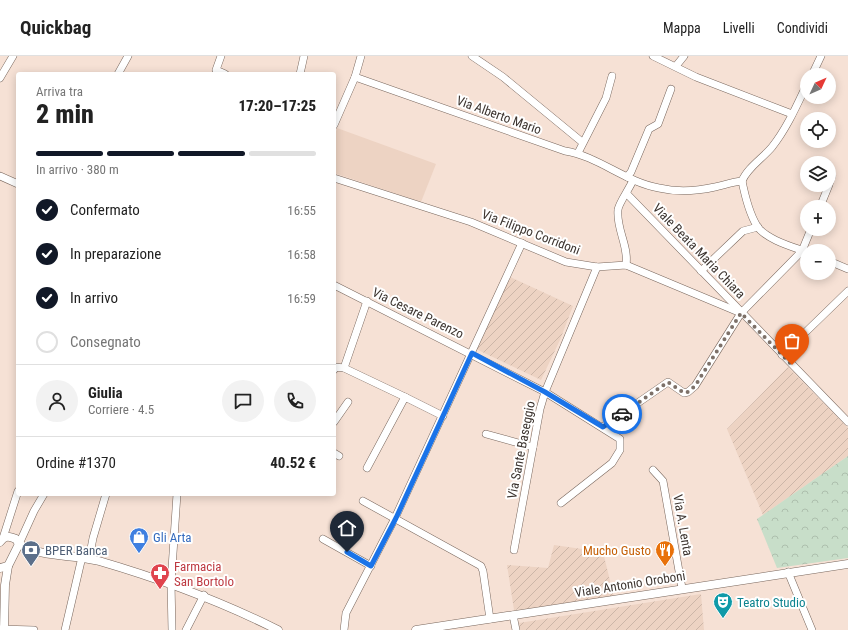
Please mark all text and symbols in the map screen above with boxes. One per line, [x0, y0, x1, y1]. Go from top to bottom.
text: Quickbag [20, 16, 91, 39]
text: Mappa [663, 20, 701, 36]
text: Livelli [723, 20, 755, 36]
text: Condividi [777, 20, 828, 36]
north arrow [800, 68, 836, 104]
map controls [800, 68, 836, 280]
text: Arriva tra [36, 84, 83, 99]
street label: Via Alberto Mario [454, 93, 544, 137]
text: 17:20–17:25 [238, 97, 316, 115]
text: 2 min [36, 99, 94, 129]
button: locate [800, 112, 836, 148]
button: layers [800, 156, 836, 192]
text: In arrivo · 380 m [36, 162, 119, 177]
icon: check [36, 199, 58, 221]
street label: Viale Beata Maria Chiara [650, 200, 748, 302]
button: + [800, 200, 836, 236]
text: Confermato [70, 201, 140, 219]
text: 16:55 [287, 203, 316, 218]
street label: Via Filippo Corridoni [480, 206, 582, 258]
icon: check [36, 243, 58, 265]
button: − [800, 244, 836, 280]
text: In preparazione [70, 245, 161, 263]
text: 16:58 [287, 247, 316, 262]
street label: Via Cesare Parenzo [370, 284, 466, 342]
icon: check [36, 287, 58, 309]
text: In arrivo [70, 289, 118, 307]
text: 16:59 [287, 291, 316, 306]
pin [775, 324, 809, 365]
icon: bag [781, 330, 803, 352]
text: Consegnato [70, 333, 141, 351]
button: person [36, 380, 78, 422]
button: chat [222, 380, 264, 422]
button: phone [274, 380, 316, 422]
text: Giulia [88, 384, 123, 402]
courier [602, 394, 642, 434]
street label: Via Sante Baseggio [504, 400, 538, 500]
text: Corriere · 4.5 [88, 402, 154, 417]
icon: car [611, 403, 633, 425]
text: Ordine #1370 [36, 454, 116, 472]
text: 40.52 € [270, 454, 316, 472]
street label: Via A. Lenta [670, 493, 696, 557]
pin [330, 511, 364, 552]
icon: home [336, 517, 358, 539]
shop icon: Gli Arta [128, 526, 150, 554]
place label: Gli Arta [153, 530, 191, 545]
bank icon: BPER Banca [20, 539, 42, 567]
restaurant icon: Mucho Gusto [654, 539, 676, 567]
place label: BPER Banca [45, 543, 108, 558]
place label: Mucho Gusto [583, 543, 651, 558]
place label: Farmacia San Bortolo [174, 559, 234, 589]
pharmacy icon: Farmacia San Bortolo [149, 562, 171, 590]
street label: Viale Antonio Oroboni [574, 568, 686, 600]
theatre icon: Teatro Studio [712, 591, 734, 619]
place label: Teatro Studio [737, 595, 805, 610]

